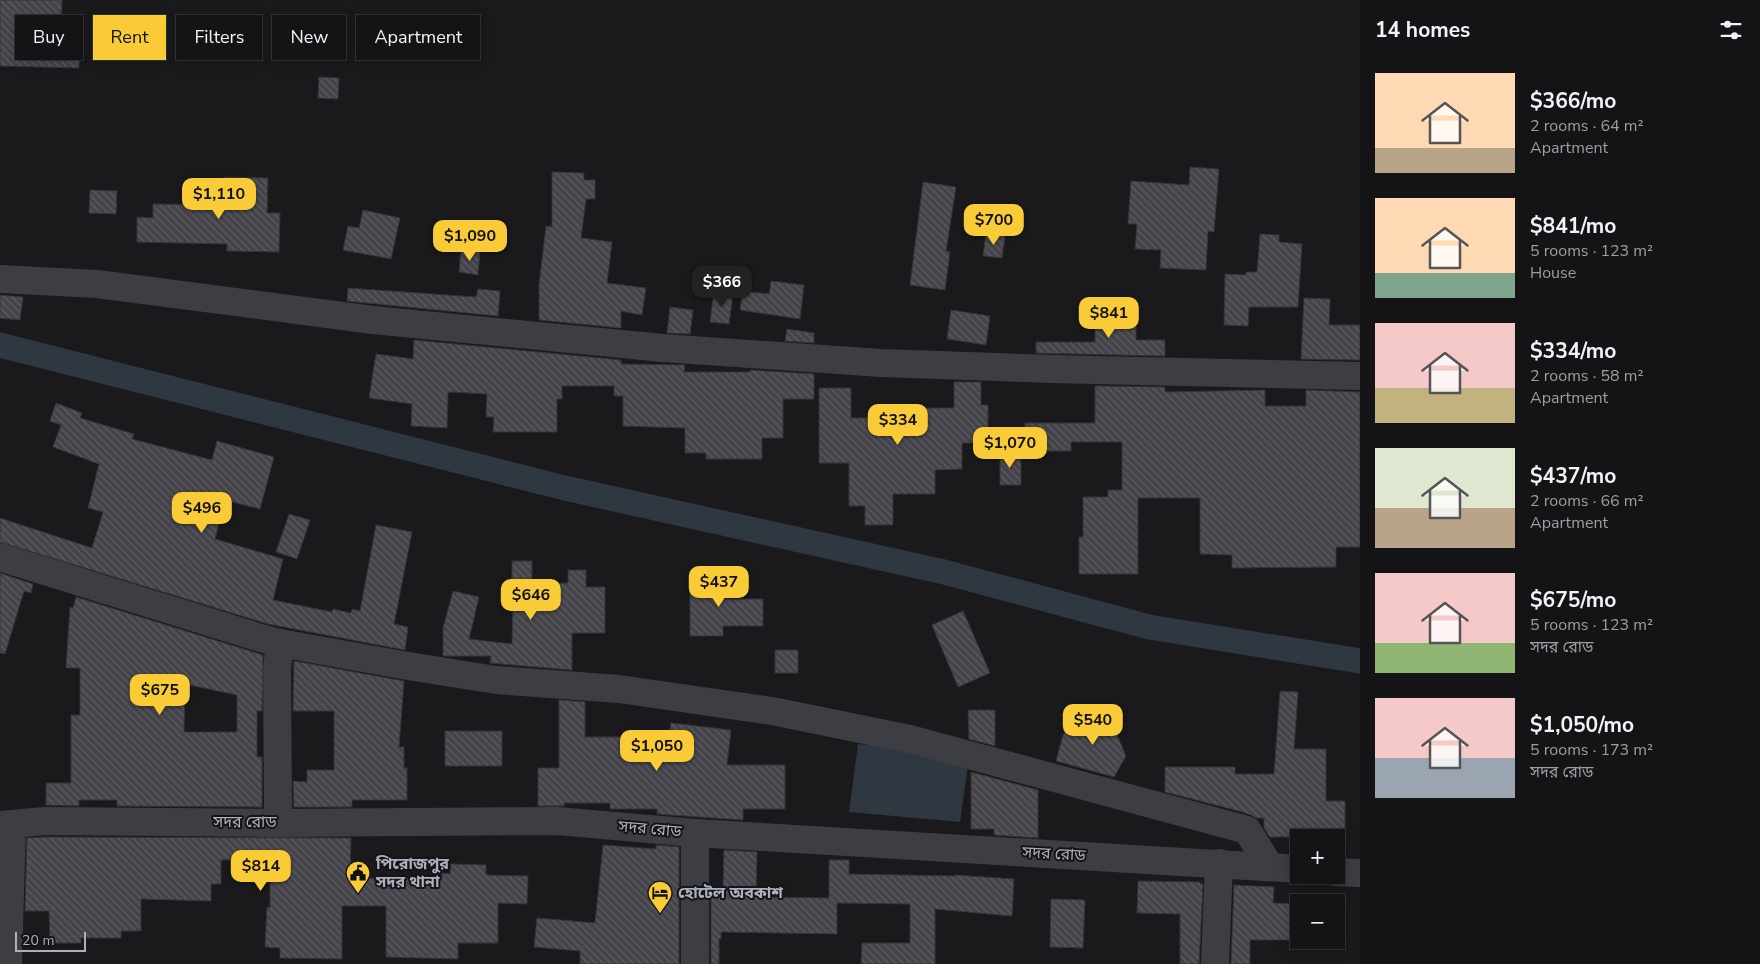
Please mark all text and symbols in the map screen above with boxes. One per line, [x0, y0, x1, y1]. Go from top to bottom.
chip: Buy [15, 15, 83, 60]
chip: Rent [93, 15, 166, 60]
chip: Filters [176, 15, 262, 60]
chip: New [272, 15, 346, 60]
chip: Apartment [356, 15, 480, 60]
text: 14 homes [1375, 16, 1470, 44]
icon: filters [1717, 16, 1745, 44]
text: $366/mo [1530, 87, 1616, 115]
icon: home [1415, 93, 1475, 153]
text: 2 rooms · 64 m² [1530, 115, 1643, 137]
text: Apartment [1530, 137, 1608, 159]
pin: $1,110 [178, 178, 260, 220]
text: $1,110 [193, 183, 245, 205]
pin: $700 [964, 204, 1024, 246]
text: $700 [975, 209, 1013, 231]
text: $841/mo [1530, 212, 1616, 240]
icon: home [1415, 218, 1475, 278]
pin: $1,090 [429, 220, 511, 262]
text: $1,090 [444, 225, 496, 247]
text: 5 rooms · 123 m² [1530, 240, 1653, 262]
text: House [1530, 262, 1576, 284]
pin: $366 [692, 266, 752, 308]
text: $366 [703, 271, 741, 293]
pin: $841 [1079, 296, 1139, 339]
text: $841 [1090, 302, 1128, 324]
text: $334/mo [1530, 337, 1616, 365]
icon: home [1415, 343, 1475, 403]
text: 2 rooms · 58 m² [1530, 365, 1643, 387]
text: Apartment [1530, 387, 1608, 409]
pin: $334 [868, 404, 928, 446]
text: $334 [879, 409, 917, 431]
pin: $1,070 [969, 426, 1051, 469]
text: $1,070 [984, 432, 1036, 454]
text: $437/mo [1530, 462, 1616, 490]
icon: home [1415, 468, 1475, 528]
text: 2 rooms · 66 m² [1530, 490, 1643, 512]
pin: $496 [172, 492, 232, 534]
text: $496 [183, 497, 221, 519]
text: Apartment [1530, 512, 1608, 534]
pin: $437 [689, 566, 749, 608]
text: $437 [700, 571, 738, 593]
pin: $646 [501, 578, 561, 621]
text: $646 [512, 584, 550, 606]
text: $675/mo [1530, 586, 1616, 614]
icon: home [1415, 593, 1475, 653]
text: 5 rooms · 123 m² [1530, 614, 1653, 636]
text: সদর রোড [1530, 636, 1593, 658]
pin: $675 [130, 674, 190, 716]
text: $675 [141, 679, 179, 701]
pin: $540 [1063, 704, 1123, 746]
text: $540 [1074, 709, 1112, 731]
text: $1,050/mo [1530, 711, 1634, 739]
icon: home [1415, 718, 1475, 778]
pin: $1,050 [616, 730, 698, 772]
text: $1,050 [631, 735, 683, 757]
text: 5 rooms · 173 m² [1530, 739, 1653, 761]
text: সদর রোড [1530, 761, 1593, 783]
street label: সদর রোড [212, 811, 277, 833]
street label: সদর রোড [616, 815, 683, 843]
map controls [1290, 829, 1345, 949]
button: + [1290, 829, 1345, 884]
street label: সদর রোড [1021, 841, 1087, 867]
pin: $814 [231, 850, 291, 892]
place label: পিরোজপুর সদর থানা [375, 853, 449, 893]
text: $814 [242, 855, 280, 877]
public building icon: পিরোজপুর সদর থানা [345, 860, 371, 894]
hotel icon: হোটেল অবকাশ [647, 880, 673, 914]
place label: হোটেল অবকাশ [678, 882, 783, 904]
button: − [1290, 894, 1345, 949]
scale bar [15, 929, 86, 952]
text: 20 m [22, 931, 54, 950]

